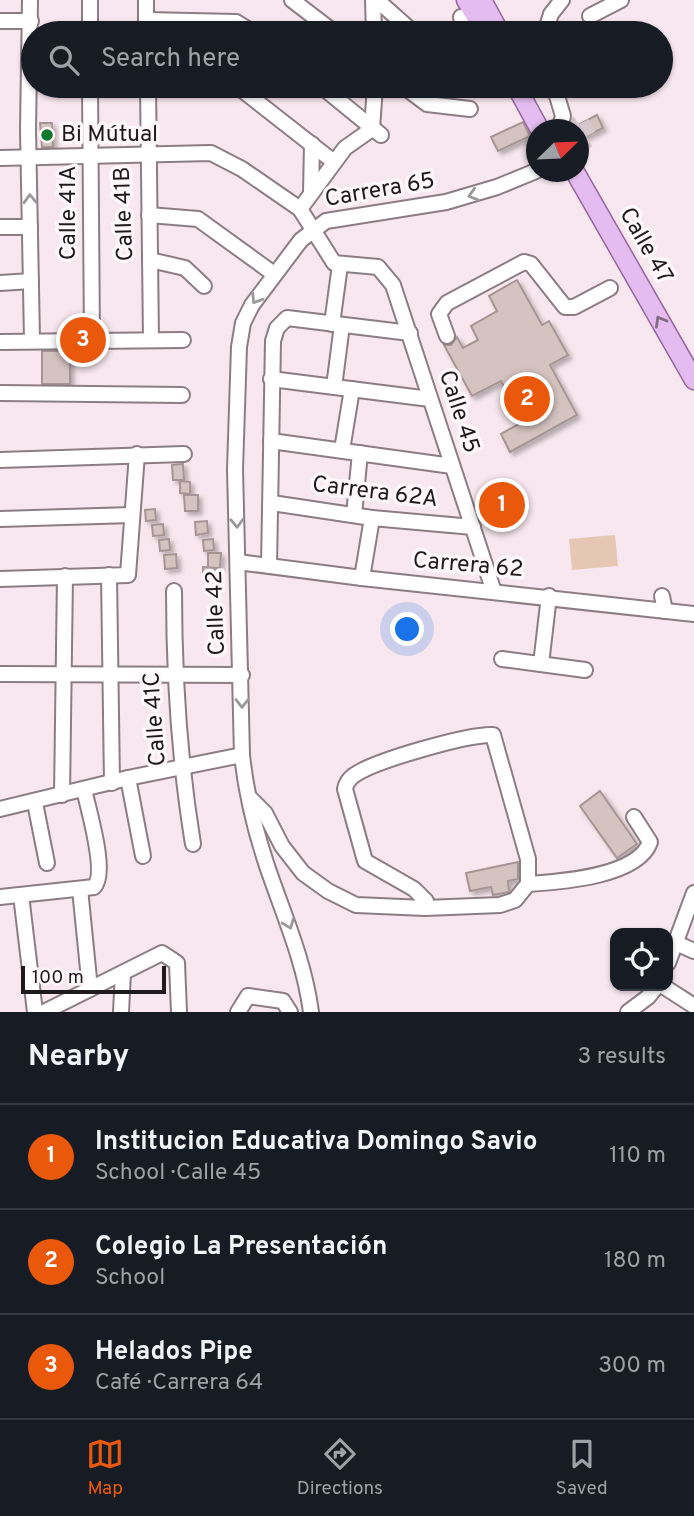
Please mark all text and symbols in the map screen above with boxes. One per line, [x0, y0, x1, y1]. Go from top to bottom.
search box [21, 21, 673, 98]
icon: search [45, 41, 83, 79]
text: Search here [101, 43, 240, 76]
north arrow [526, 119, 589, 182]
place label: Bi Mútual [61, 121, 158, 150]
marker: Bi Mútual [39, 127, 55, 143]
street label: Calle 41A [55, 166, 84, 260]
street label: Calle 41B [109, 166, 141, 262]
street label: Carrera 65 [323, 167, 437, 215]
one-way arrow [467, 187, 479, 201]
one-way arrow [22, 193, 37, 204]
street label: Calle 47 [612, 203, 678, 289]
one-way arrow [252, 291, 265, 304]
pin: 3 [60, 314, 106, 366]
one-way arrow [655, 316, 668, 329]
street label: Calle 45 [431, 367, 485, 457]
pin: 2 [504, 373, 550, 425]
street label: Carrera 62A [310, 471, 440, 515]
pin: 1 [479, 479, 525, 531]
one-way arrow [229, 518, 244, 529]
street label: Carrera 62 [412, 547, 524, 585]
street label: Calle 42 [201, 570, 233, 656]
your location [390, 612, 424, 646]
street label: Calle 41C [138, 671, 174, 767]
one-way arrow [234, 699, 250, 709]
one-way arrow [281, 917, 295, 929]
map controls [610, 928, 673, 991]
button: locate [610, 928, 673, 991]
scale bar [21, 963, 166, 995]
text: 100 m [32, 966, 84, 990]
text: Nearby [28, 1039, 129, 1076]
text: 3 results [577, 1043, 666, 1072]
text: Institucion Educativa Domingo Savio [95, 1126, 537, 1159]
text: 1 [46, 1142, 56, 1171]
text: 110 m [609, 1142, 666, 1171]
text: School · Calle 45 [95, 1159, 261, 1188]
text: Colegio La Presentación [95, 1231, 387, 1264]
text: 2 [44, 1247, 58, 1276]
text: 180 m [604, 1247, 666, 1276]
text: School [95, 1264, 165, 1293]
text: Helados Pipe [95, 1336, 253, 1369]
text: 3 [44, 1352, 58, 1381]
text: 300 m [598, 1352, 666, 1381]
text: Café · Carrera 64 [95, 1369, 263, 1398]
tab: Map [86, 1435, 124, 1501]
tab: Directions [297, 1435, 383, 1501]
tab: Saved [556, 1435, 608, 1501]

